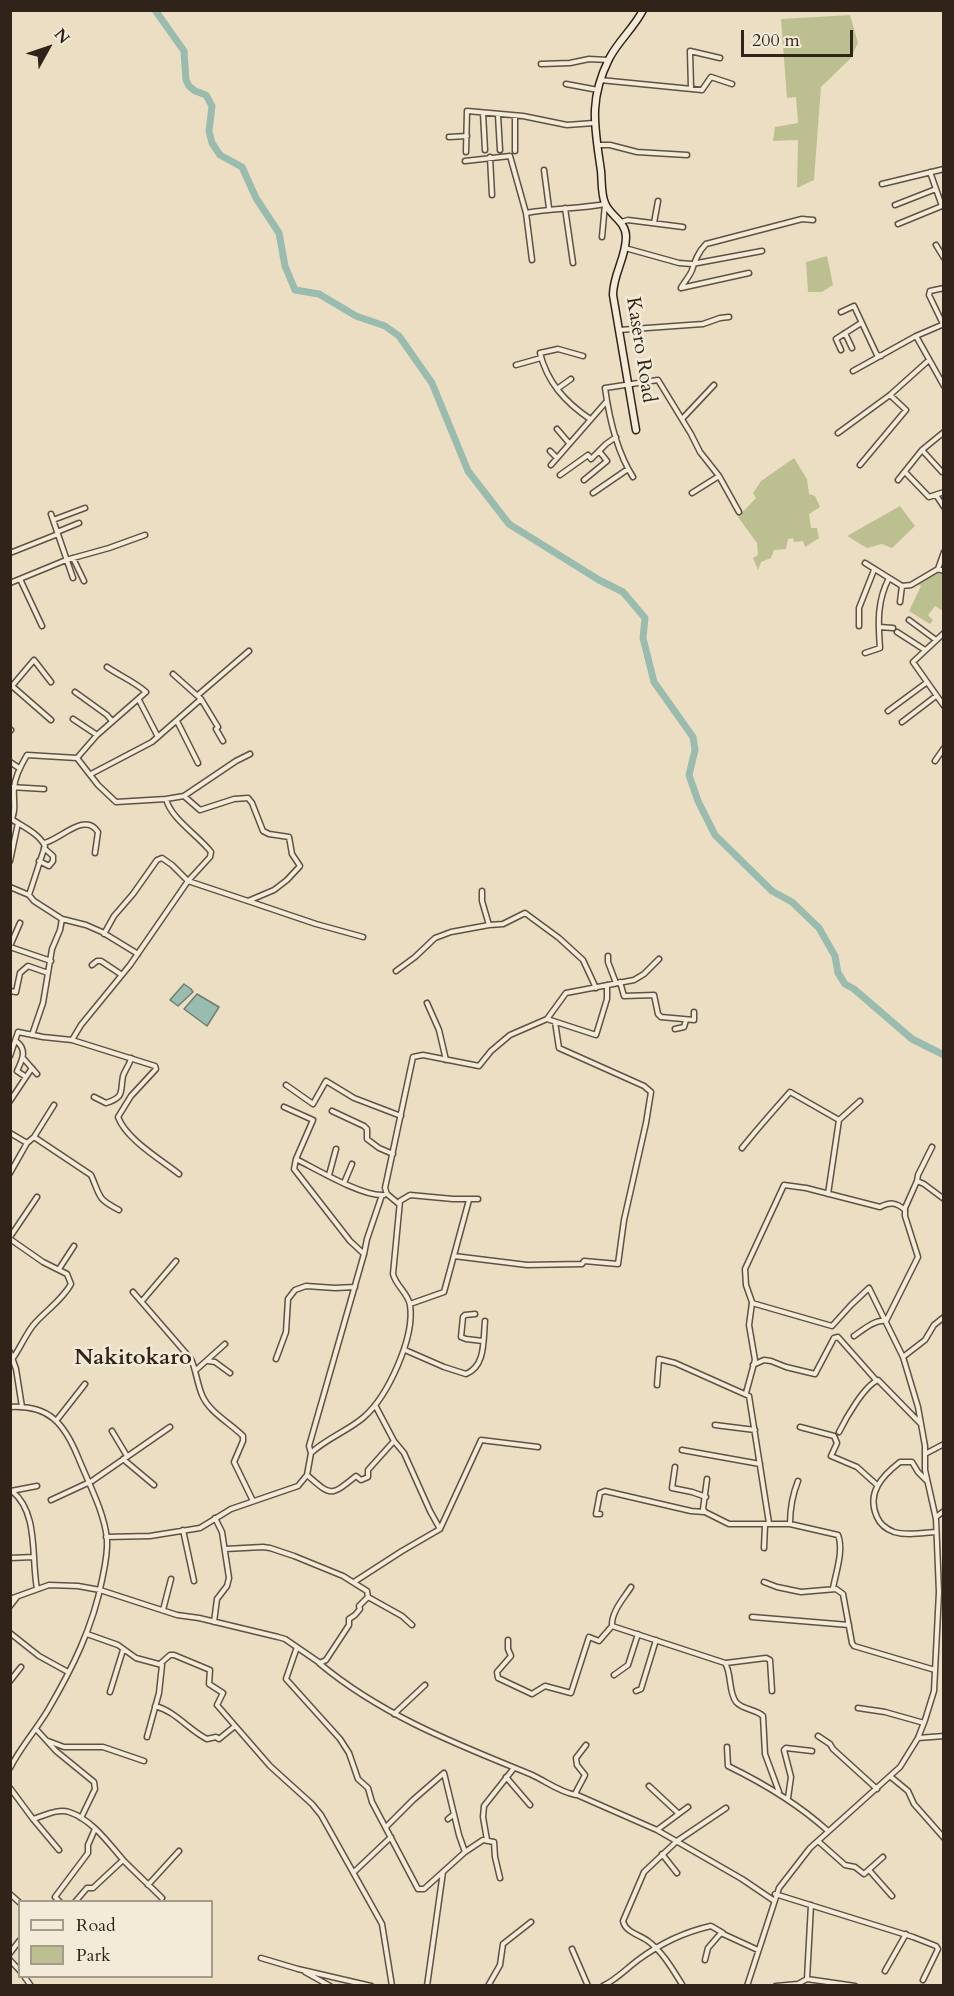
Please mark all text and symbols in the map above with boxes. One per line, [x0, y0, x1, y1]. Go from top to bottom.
north arrow [18, 18, 78, 78]
scale bar [744, 18, 856, 56]
text: N [49, 24, 75, 49]
text: 200 m [752, 28, 800, 53]
street label: Kasero Road [620, 295, 660, 405]
district label: Nakitokaro [74, 1346, 192, 1372]
legend [18, 1900, 213, 1978]
text: Road [76, 1913, 116, 1938]
text: Park [76, 1943, 111, 1968]

